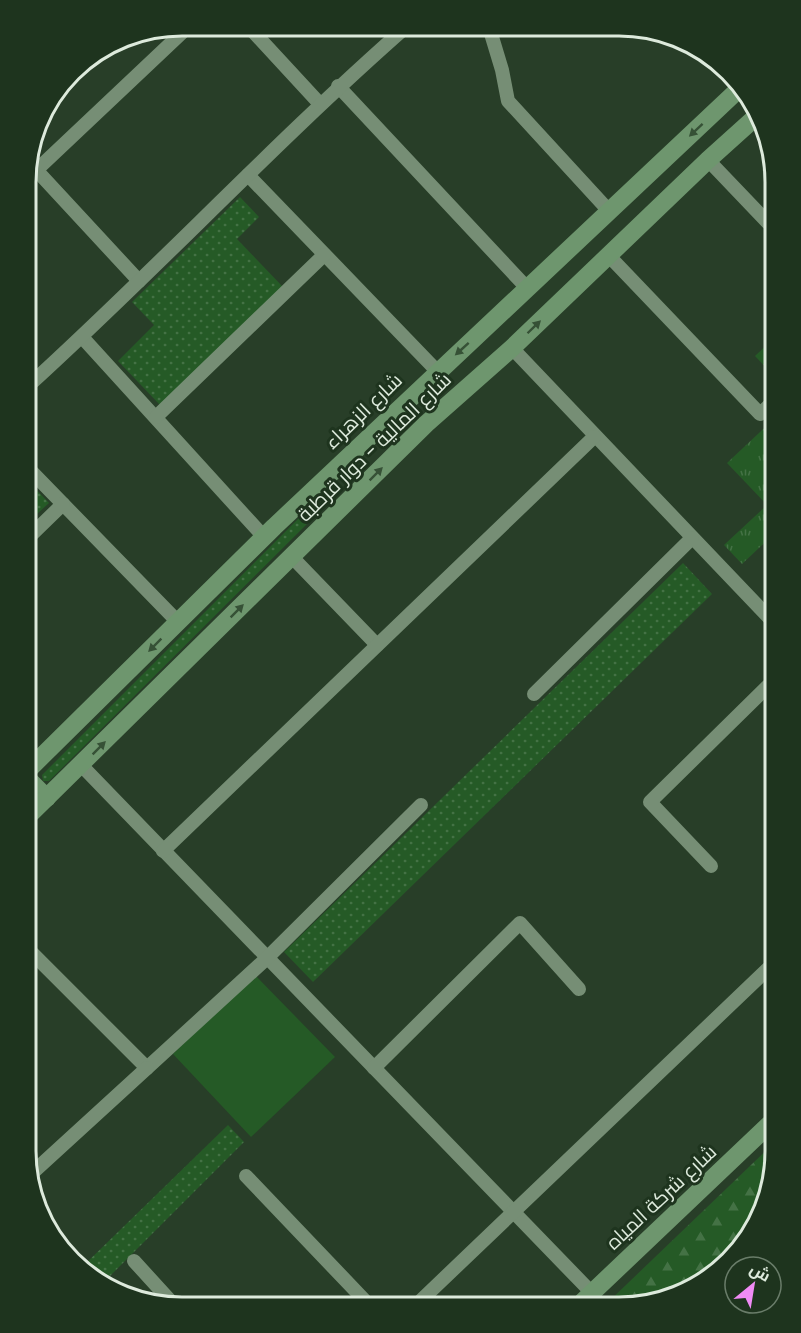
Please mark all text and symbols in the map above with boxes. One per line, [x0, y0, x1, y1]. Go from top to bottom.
one-way arrow [690, 122, 704, 136]
one-way arrow [527, 320, 542, 334]
one-way arrow [455, 342, 470, 355]
street label: شارع المالية - دوار قرطبة [292, 367, 457, 528]
street label: شارع الزهراء [319, 367, 408, 455]
one-way arrow [369, 467, 384, 481]
one-way arrow [230, 605, 244, 619]
one-way arrow [149, 637, 163, 651]
one-way arrow [91, 742, 105, 756]
street label: شارع شركة المياه [600, 1139, 723, 1256]
north arrow [723, 1255, 783, 1315]
text: ش [747, 1258, 774, 1286]

